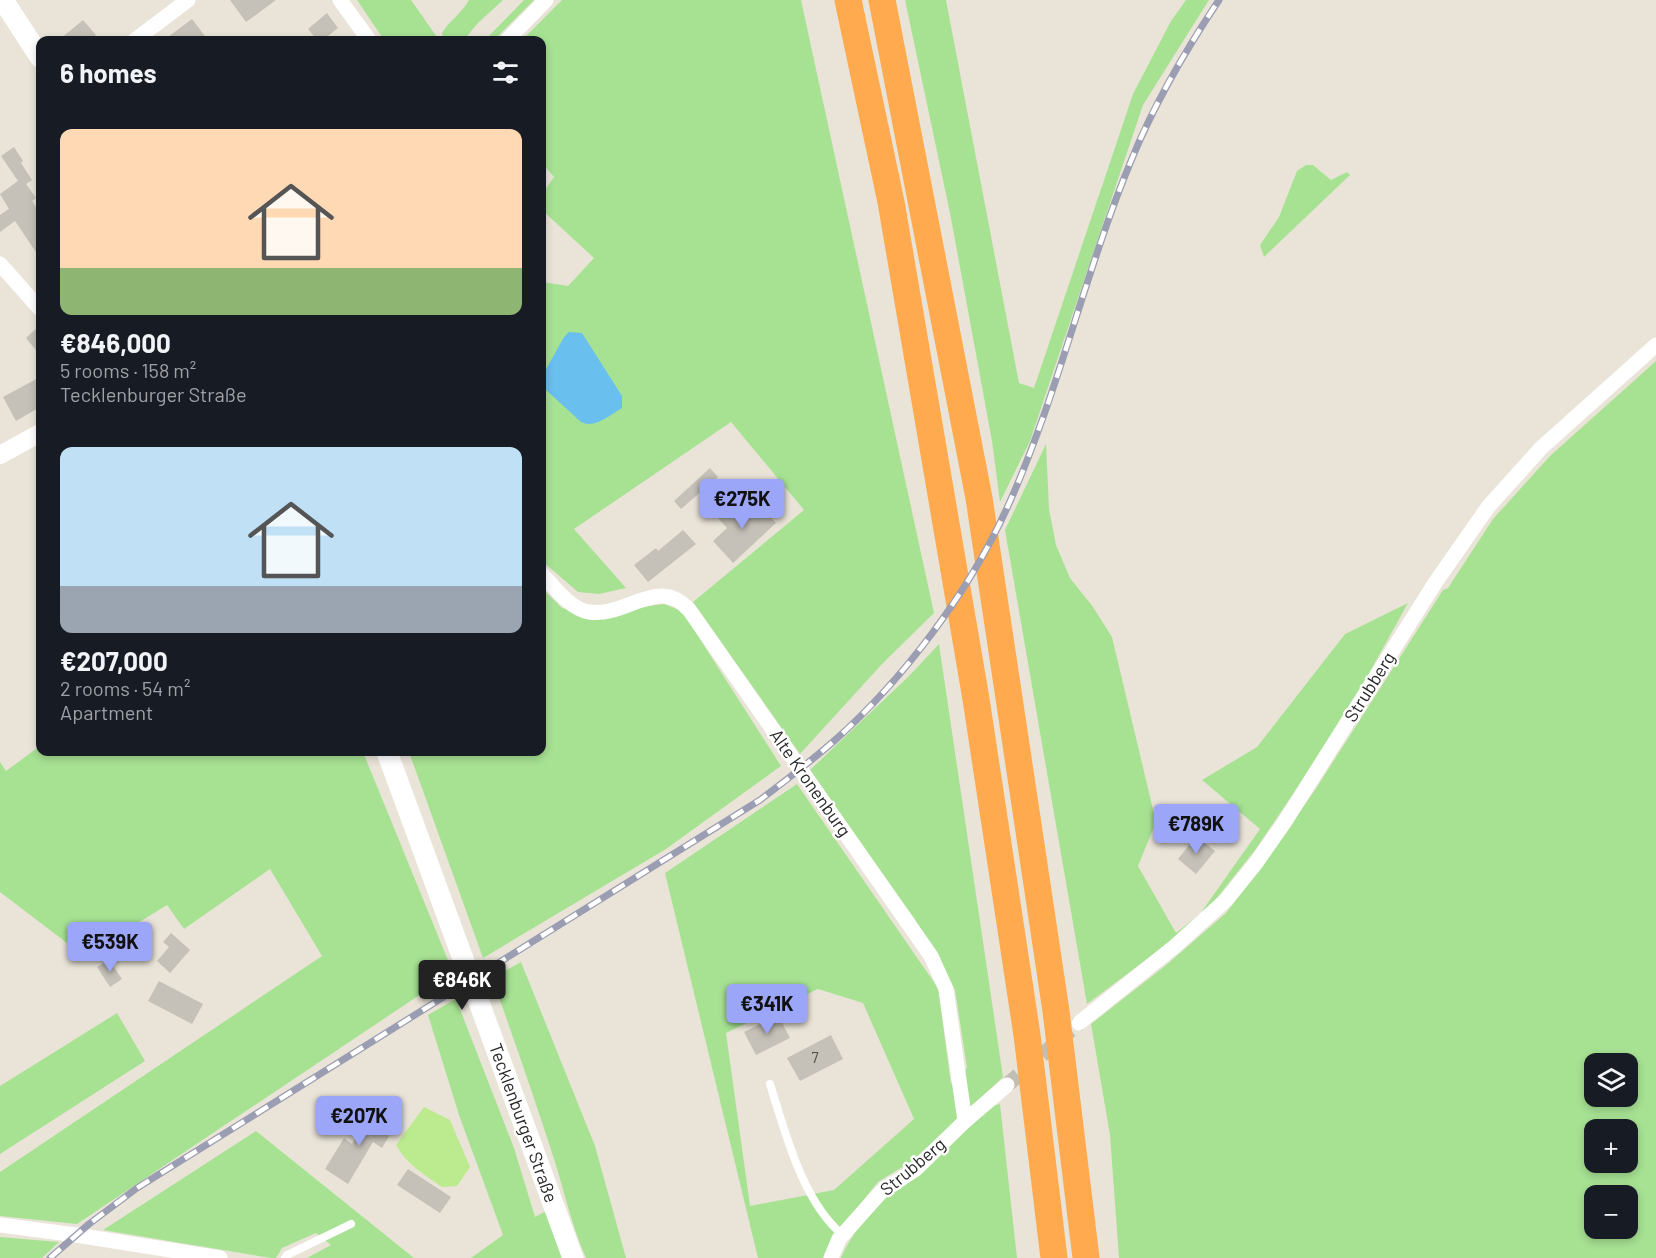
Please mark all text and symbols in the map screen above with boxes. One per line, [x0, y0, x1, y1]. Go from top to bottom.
icon: filters [489, 56, 522, 89]
text: 6 homes [60, 57, 157, 88]
icon: home [237, 168, 345, 276]
text: €846,000 [60, 327, 171, 358]
text: 5 rooms · 158 m² [60, 358, 196, 382]
text: Tecklenburger Straße [60, 382, 247, 406]
pin: €275K [700, 479, 784, 530]
icon: home [237, 486, 345, 594]
text: €275K [713, 486, 771, 510]
text: €207,000 [60, 645, 168, 676]
street label: Strubberg [1339, 647, 1399, 726]
text: 2 rooms · 54 m² [60, 676, 190, 700]
text: Apartment [60, 700, 153, 724]
street label: Alte Kronenburg [766, 724, 856, 840]
pin: €789K [1154, 804, 1238, 855]
text: €789K [1168, 811, 1224, 835]
pin: €539K [68, 922, 152, 973]
text: €539K [81, 929, 139, 953]
pin: €846K [420, 960, 504, 1011]
text: €846K [433, 967, 491, 991]
pin: €341K [725, 984, 809, 1035]
text: €341K [740, 991, 794, 1015]
street label: Tecklenburger Straße [485, 1040, 563, 1205]
house number: 7 [811, 1048, 819, 1066]
map controls [1584, 1053, 1638, 1239]
button: layers [1584, 1053, 1638, 1107]
pin: €207K [317, 1096, 401, 1147]
text: €207K [330, 1103, 388, 1127]
button: + [1584, 1119, 1638, 1173]
street label: Strubberg [875, 1133, 949, 1200]
button: − [1584, 1185, 1638, 1239]

